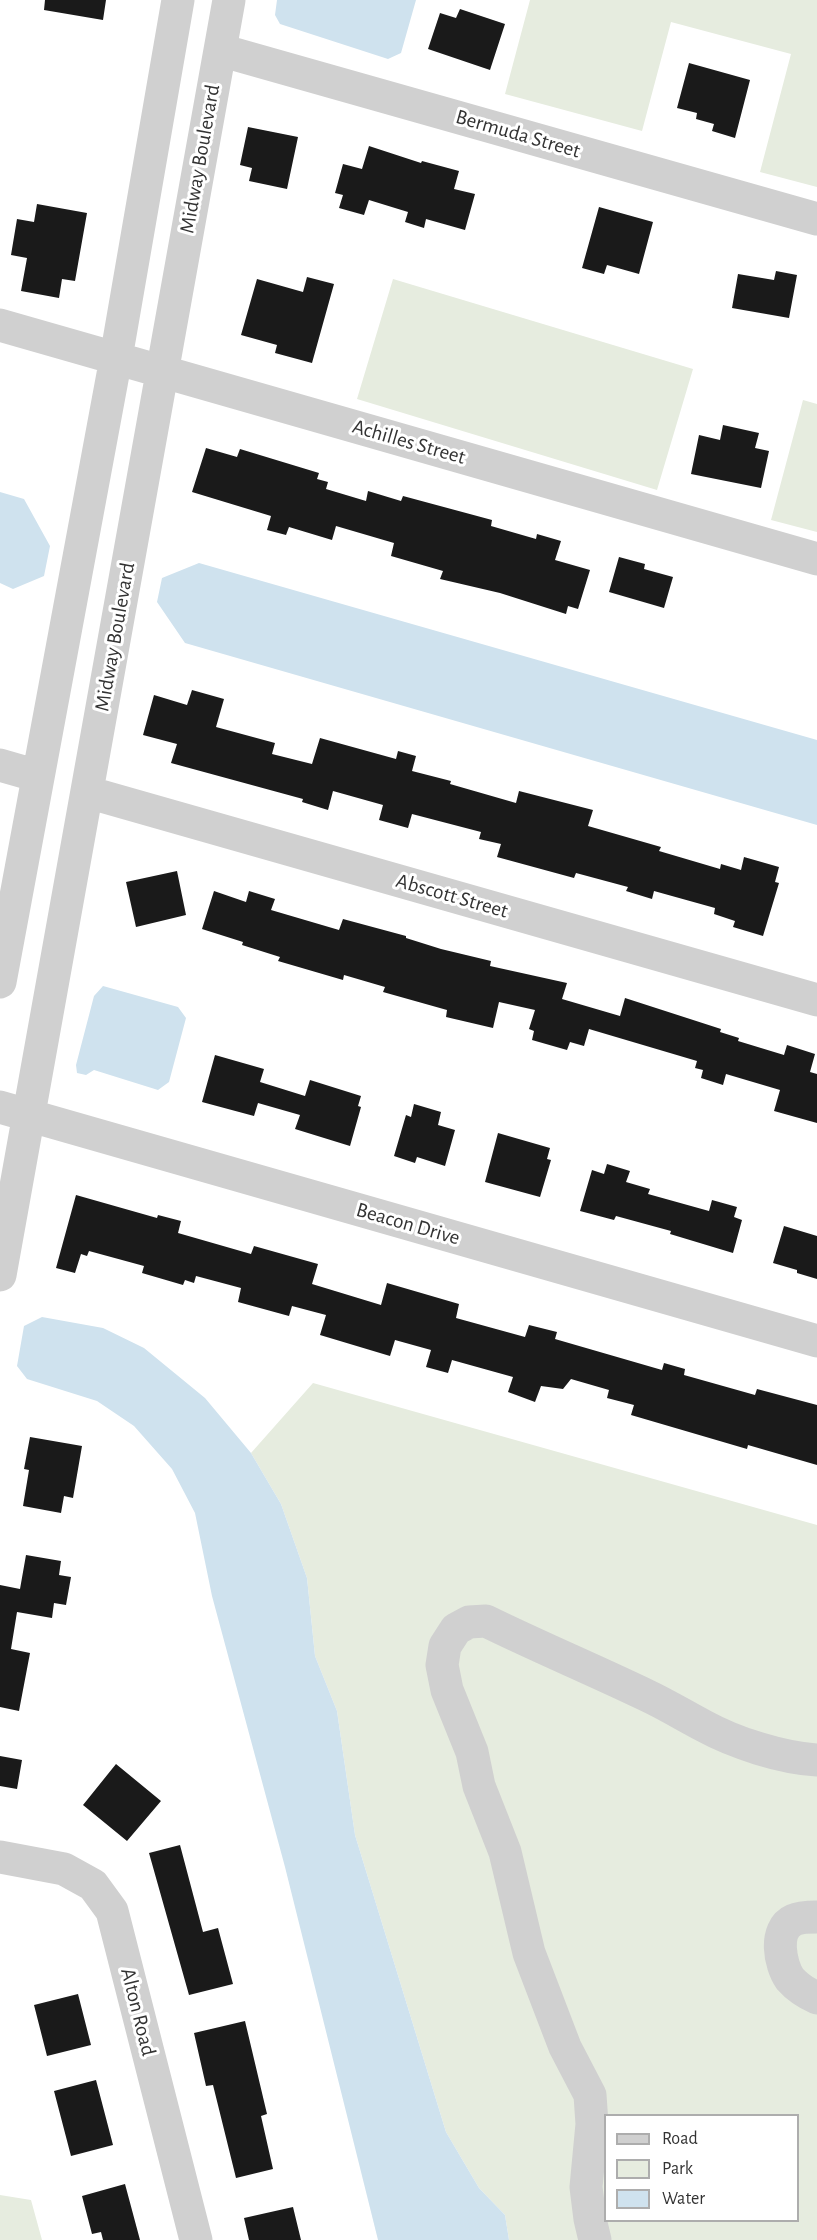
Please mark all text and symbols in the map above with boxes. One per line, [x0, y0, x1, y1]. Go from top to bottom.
street label: Midway Boulevard [174, 83, 226, 235]
street label: Bermuda Street [453, 104, 583, 164]
street label: Achilles Street [349, 414, 469, 470]
street label: Midway Boulevard [89, 561, 141, 713]
street label: Abscott Street [393, 868, 511, 924]
street label: Beacon Drive [353, 1197, 463, 1251]
street label: Alton Road [115, 1965, 161, 2059]
legend [604, 2114, 799, 2222]
text: Road [662, 2130, 698, 2148]
text: Park [662, 2160, 693, 2178]
text: Water [662, 2190, 705, 2208]

